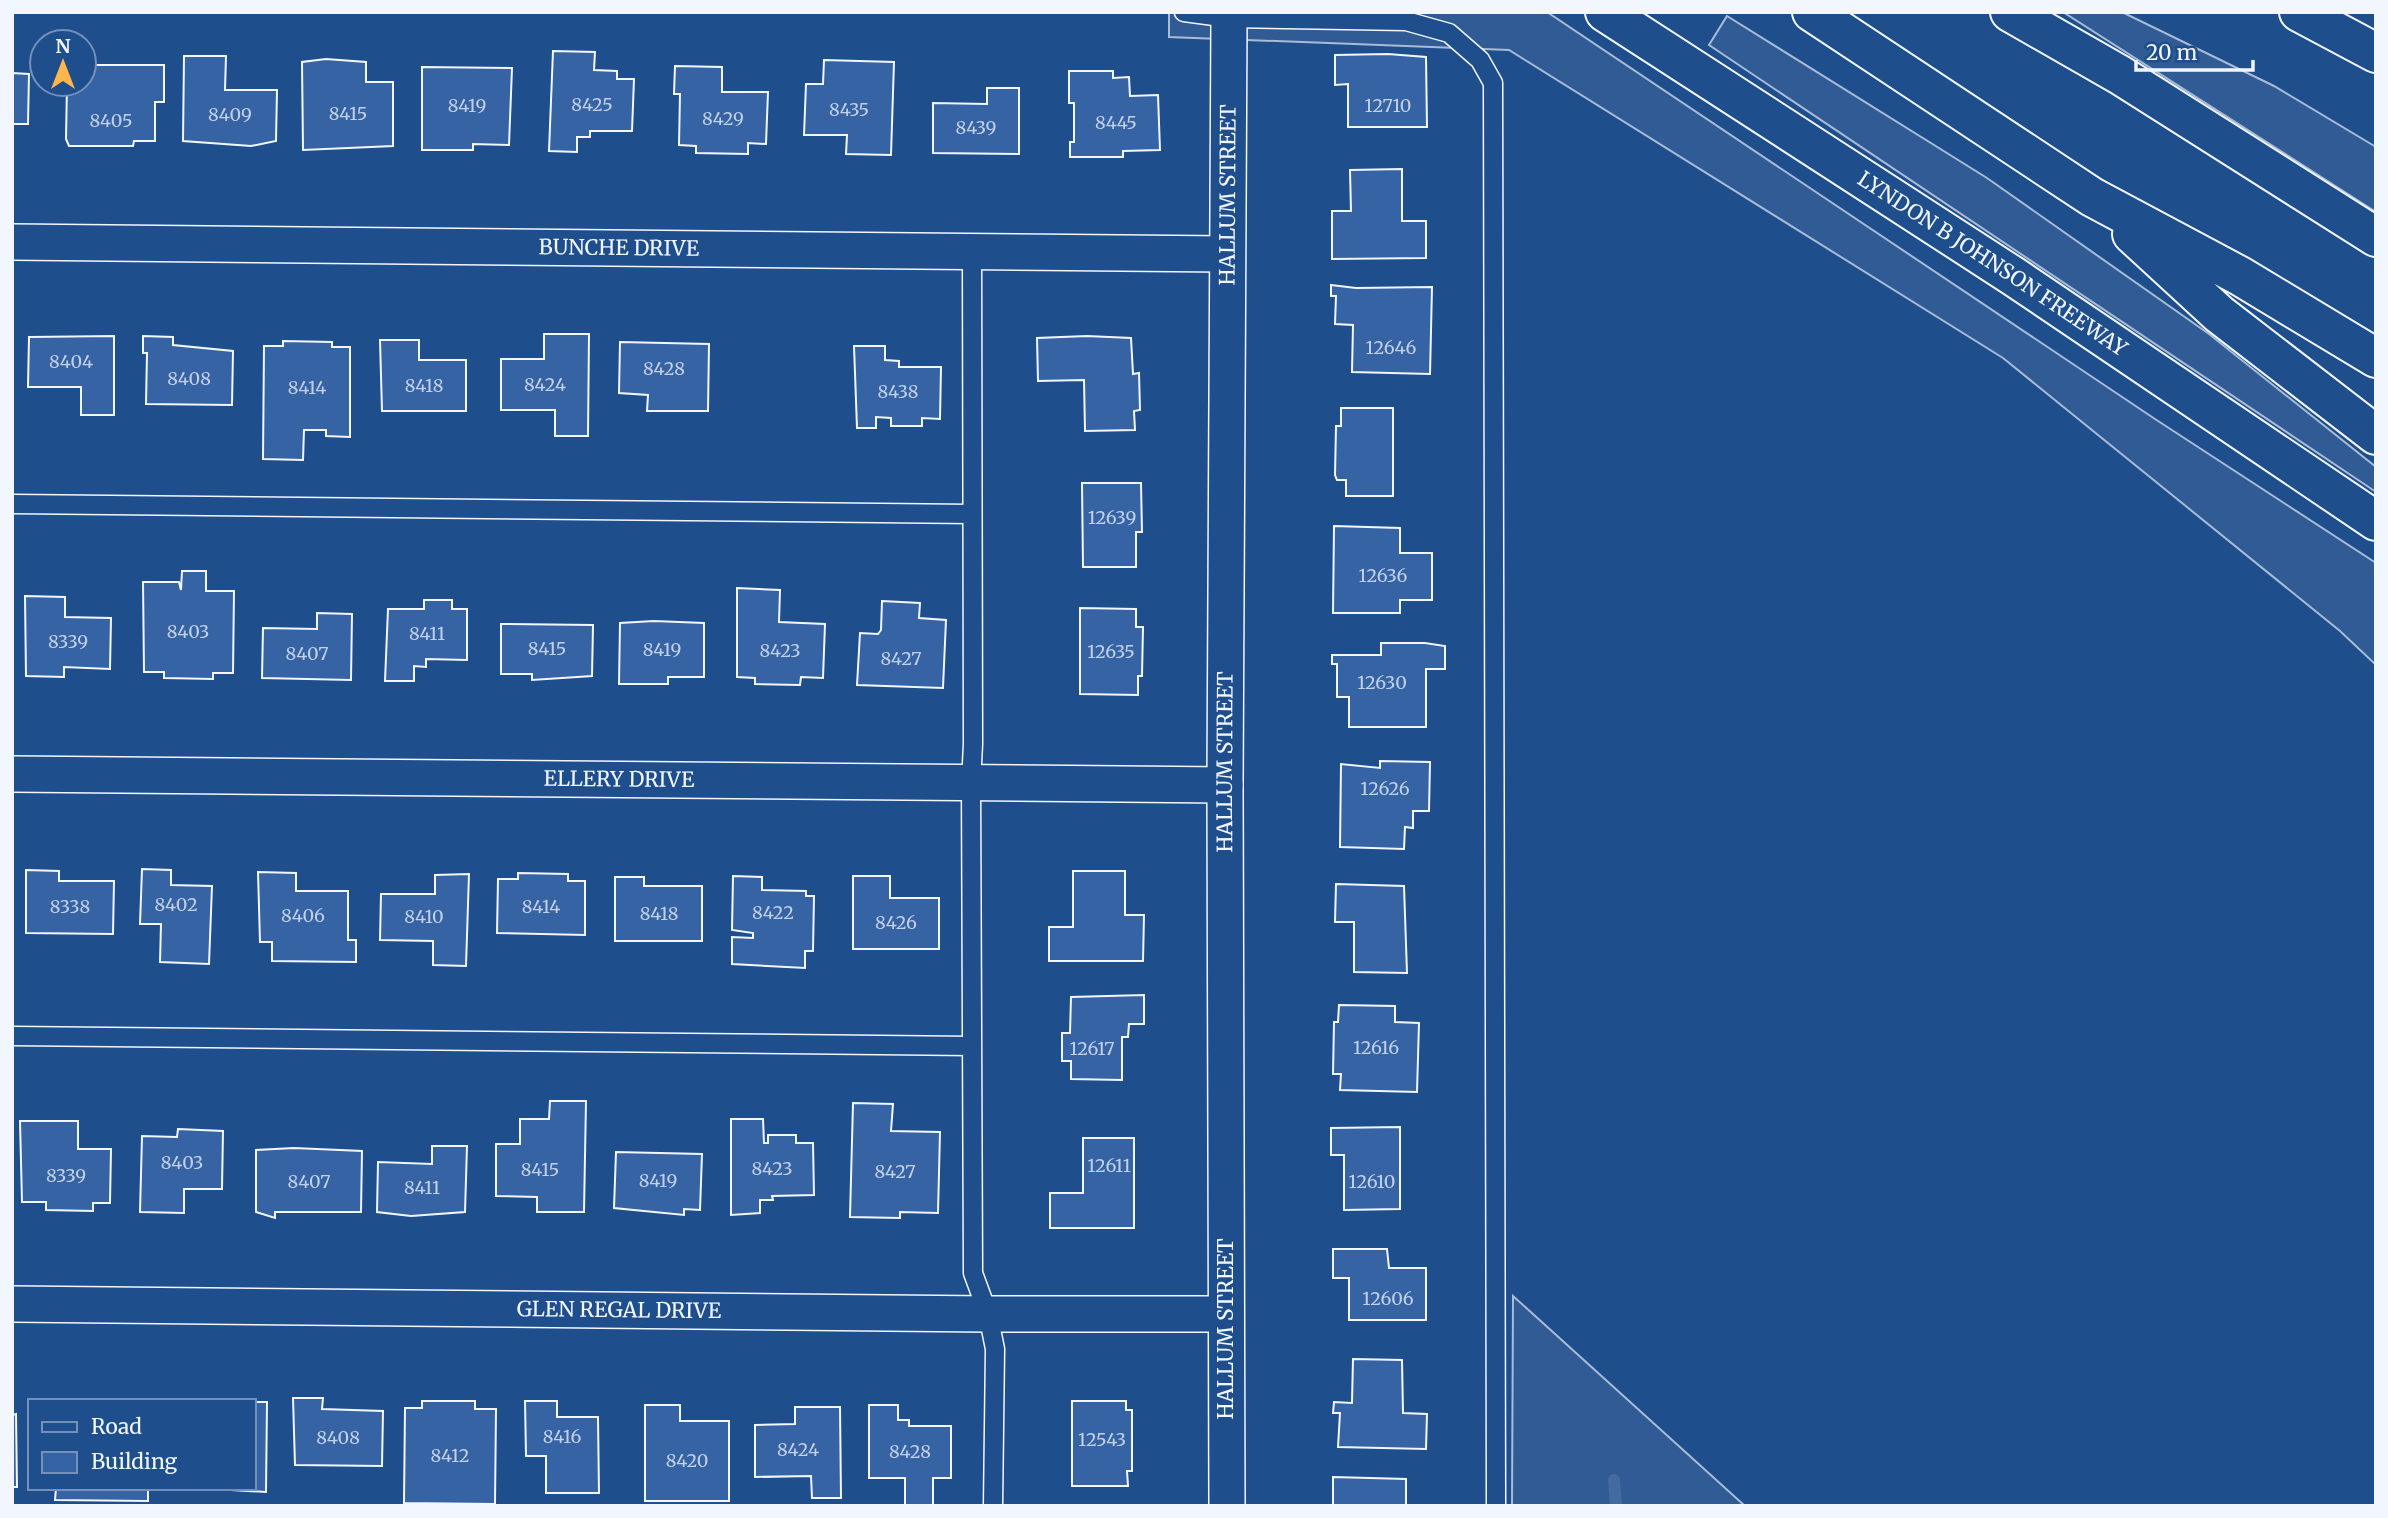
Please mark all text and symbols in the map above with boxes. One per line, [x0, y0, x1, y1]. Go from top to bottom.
north arrow [28, 28, 98, 98]
scale bar [2136, 28, 2253, 72]
text: N [55, 34, 71, 58]
text: 20 m [2146, 39, 2198, 66]
house number: 8425 [571, 93, 613, 116]
house number: 8419 [448, 94, 486, 117]
house number: 12710 [1365, 94, 1411, 117]
house number: 8435 [829, 98, 869, 121]
house number: 8415 [329, 102, 367, 125]
house number: 8409 [208, 103, 252, 126]
street label: HALLUM STREET [1214, 104, 1242, 286]
house number: 8429 [702, 107, 744, 130]
house number: 8405 [89, 109, 133, 132]
house number: 8445 [1095, 111, 1137, 134]
house number: 8439 [956, 116, 996, 139]
street label: LYNDON B JOHNSON FREEWAY [1853, 165, 2133, 362]
street label: BUNCHE DRIVE [539, 233, 700, 262]
house number: 12646 [1366, 336, 1417, 359]
house number: 8404 [49, 350, 93, 373]
house number: 8428 [643, 357, 685, 380]
house number: 8408 [167, 367, 211, 390]
house number: 8424 [524, 373, 566, 396]
house number: 8418 [405, 374, 443, 397]
house number: 8414 [288, 376, 326, 399]
house number: 8438 [878, 380, 919, 403]
house number: 12639 [1088, 506, 1136, 529]
house number: 12636 [1359, 564, 1408, 587]
house number: 8403 [167, 620, 209, 643]
house number: 8411 [409, 622, 445, 645]
house number: 8339 [48, 630, 88, 653]
house number: 8415 [528, 637, 566, 660]
house number: 8419 [643, 638, 681, 661]
house number: 8423 [759, 639, 801, 662]
house number: 12635 [1087, 640, 1135, 663]
house number: 8407 [286, 642, 328, 665]
house number: 8427 [880, 647, 922, 670]
street label: HALLUM STREET [1211, 671, 1239, 853]
house number: 12630 [1357, 671, 1407, 694]
street label: ELLERY DRIVE [544, 765, 695, 793]
house number: 12626 [1360, 777, 1410, 800]
house number: 8402 [154, 893, 198, 916]
house number: 8338 [50, 895, 90, 918]
house number: 8414 [522, 895, 560, 918]
house number: 8422 [752, 901, 794, 924]
house number: 8418 [640, 902, 678, 925]
house number: 8406 [281, 904, 325, 927]
house number: 8410 [404, 905, 444, 928]
house number: 8426 [875, 911, 917, 934]
house number: 12616 [1353, 1036, 1399, 1059]
house number: 12617 [1069, 1037, 1115, 1060]
house number: 8403 [161, 1151, 203, 1174]
house number: 12611 [1087, 1154, 1131, 1177]
house number: 8423 [751, 1157, 793, 1180]
house number: 8415 [521, 1158, 559, 1181]
house number: 8427 [874, 1160, 916, 1183]
house number: 8339 [46, 1164, 86, 1187]
house number: 8419 [639, 1169, 677, 1192]
house number: 8407 [288, 1170, 330, 1193]
house number: 12610 [1349, 1170, 1395, 1193]
house number: 8411 [404, 1176, 440, 1199]
street label: HALLUM STREET [1212, 1238, 1239, 1420]
house number: 12606 [1362, 1287, 1414, 1310]
street label: GLEN REGAL DRIVE [517, 1295, 722, 1324]
legend [28, 1399, 256, 1490]
text: Road [91, 1413, 142, 1440]
house number: 8416 [543, 1425, 581, 1448]
house number: 8408 [316, 1426, 360, 1449]
house number: 12543 [1078, 1428, 1126, 1451]
house number: 8424 [777, 1438, 819, 1461]
house number: 8428 [889, 1440, 931, 1463]
house number: 8412 [430, 1444, 470, 1467]
text: Building [91, 1448, 178, 1475]
house number: 8420 [666, 1449, 708, 1472]

